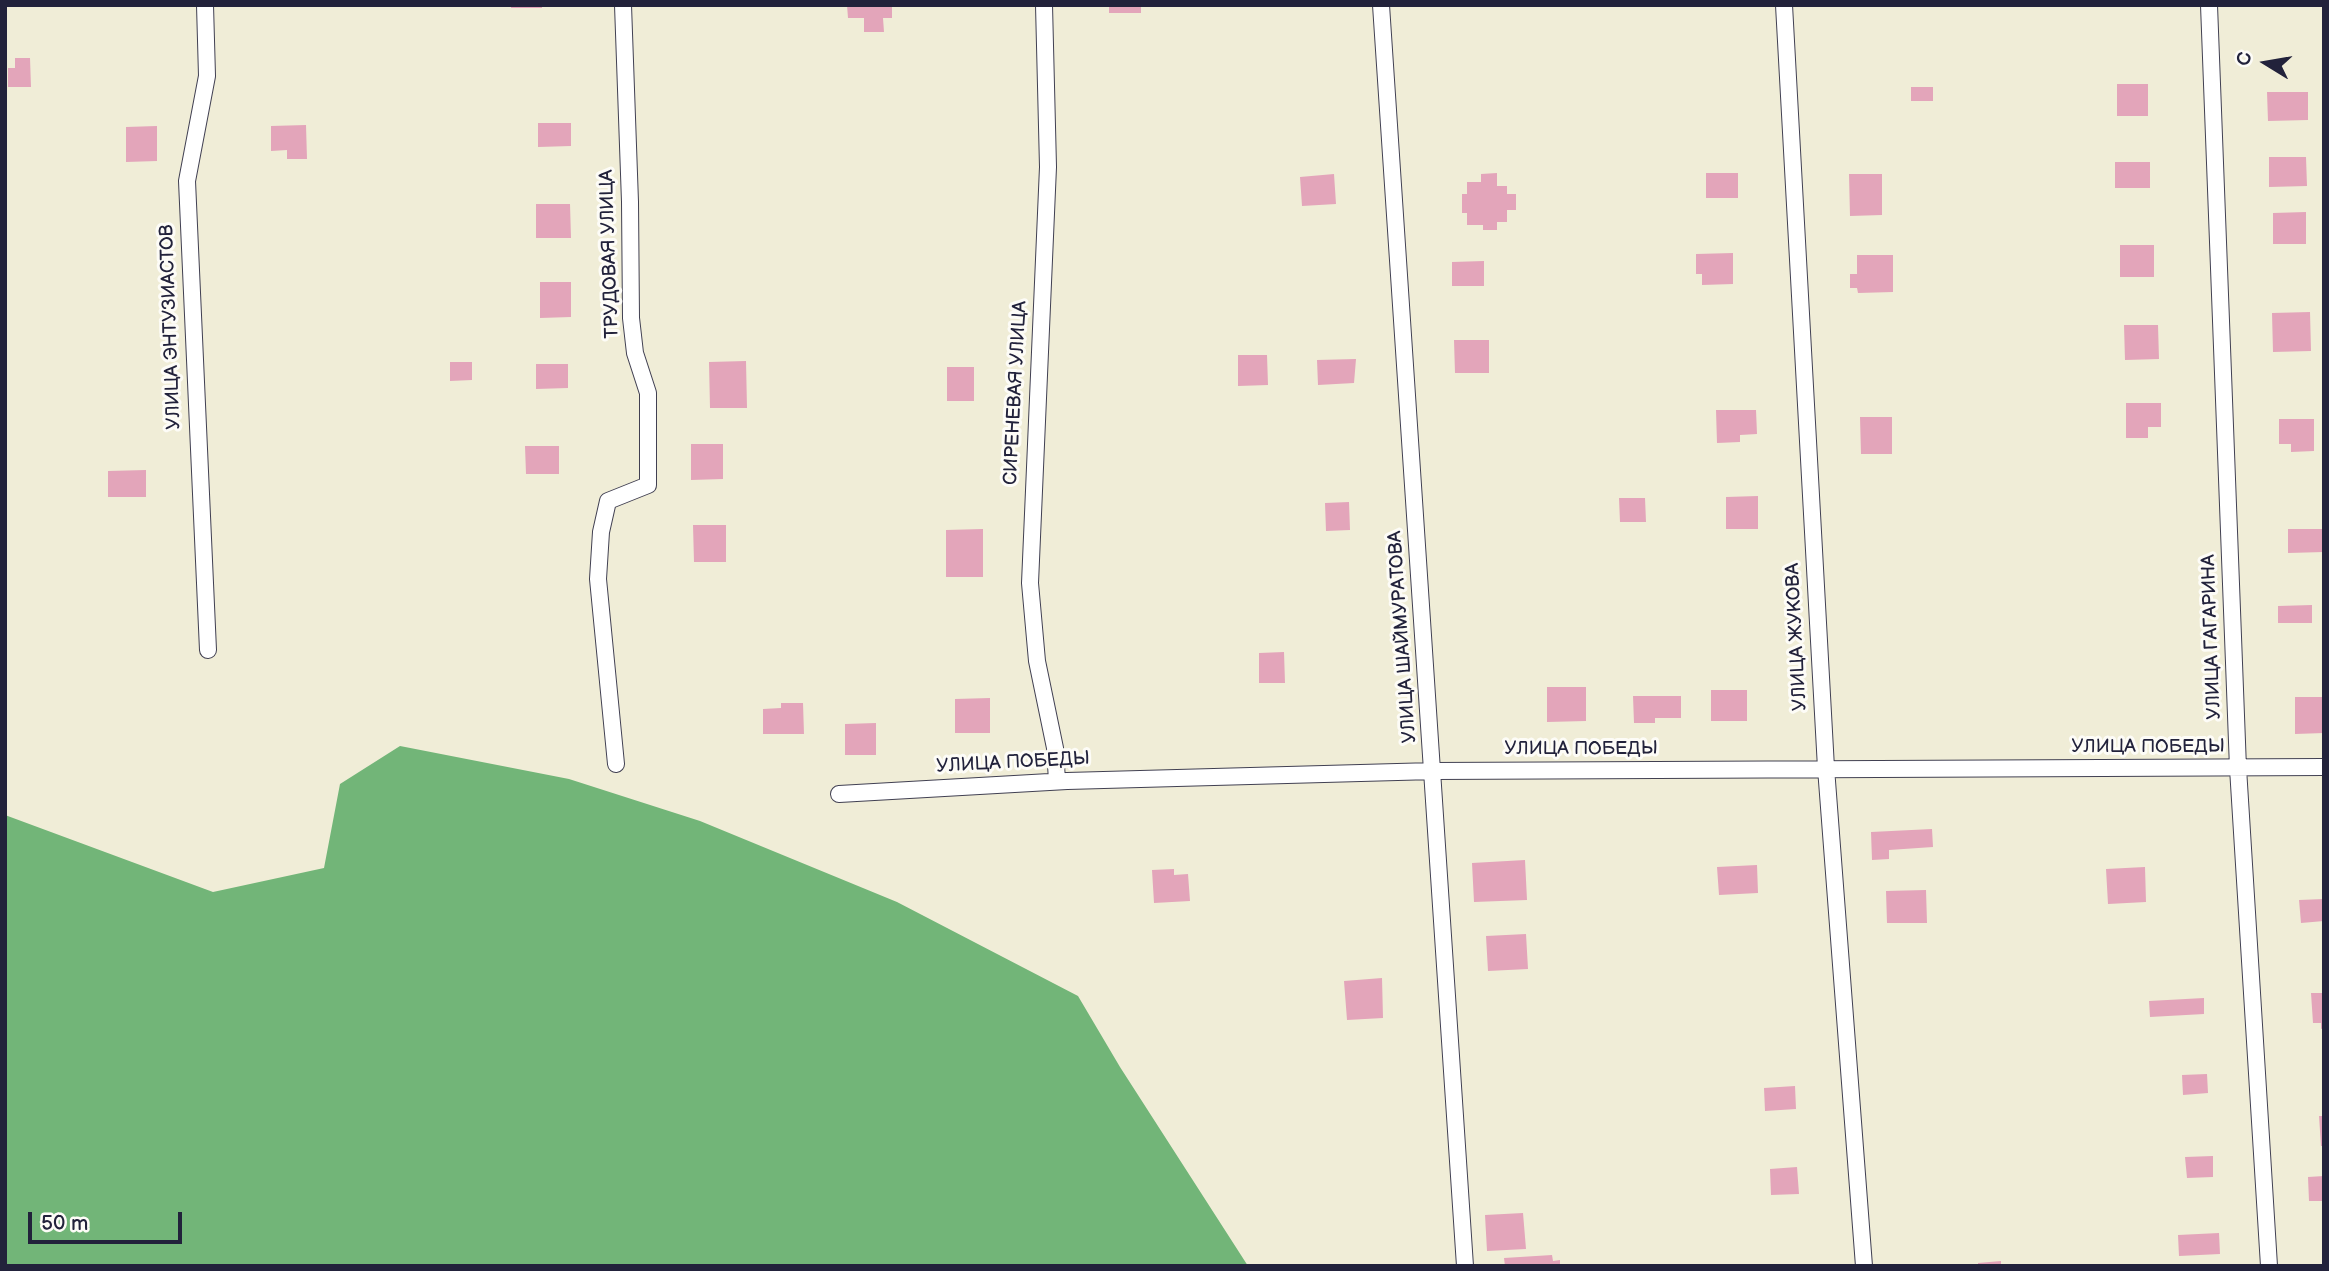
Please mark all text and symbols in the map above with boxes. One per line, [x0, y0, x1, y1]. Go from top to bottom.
north arrow [2231, 28, 2301, 98]
text: С [2232, 50, 2257, 68]
street label: ТРУДОВАЯ УЛИЦА [596, 169, 624, 339]
street label: УЛИЦА ЭНТУЗИАСТОВ [156, 224, 186, 430]
street label: СИРЕНЕВАЯ УЛИЦА [1000, 300, 1032, 486]
street label: УЛИЦА ШАЙМУРАТОВА [1384, 530, 1422, 744]
street label: УЛИЦА ГАГАРИНА [2198, 554, 2226, 720]
street label: УЛИЦА ЖУКОВА [1782, 563, 1812, 711]
street label: УЛИЦА ПОБЕДЫ [2071, 736, 2225, 758]
street label: УЛИЦА ПОБЕДЫ [1504, 738, 1658, 760]
street label: УЛИЦА ПОБЕДЫ [936, 748, 1090, 778]
scale bar [32, 1198, 186, 1242]
text: 50 m [41, 1211, 88, 1236]

